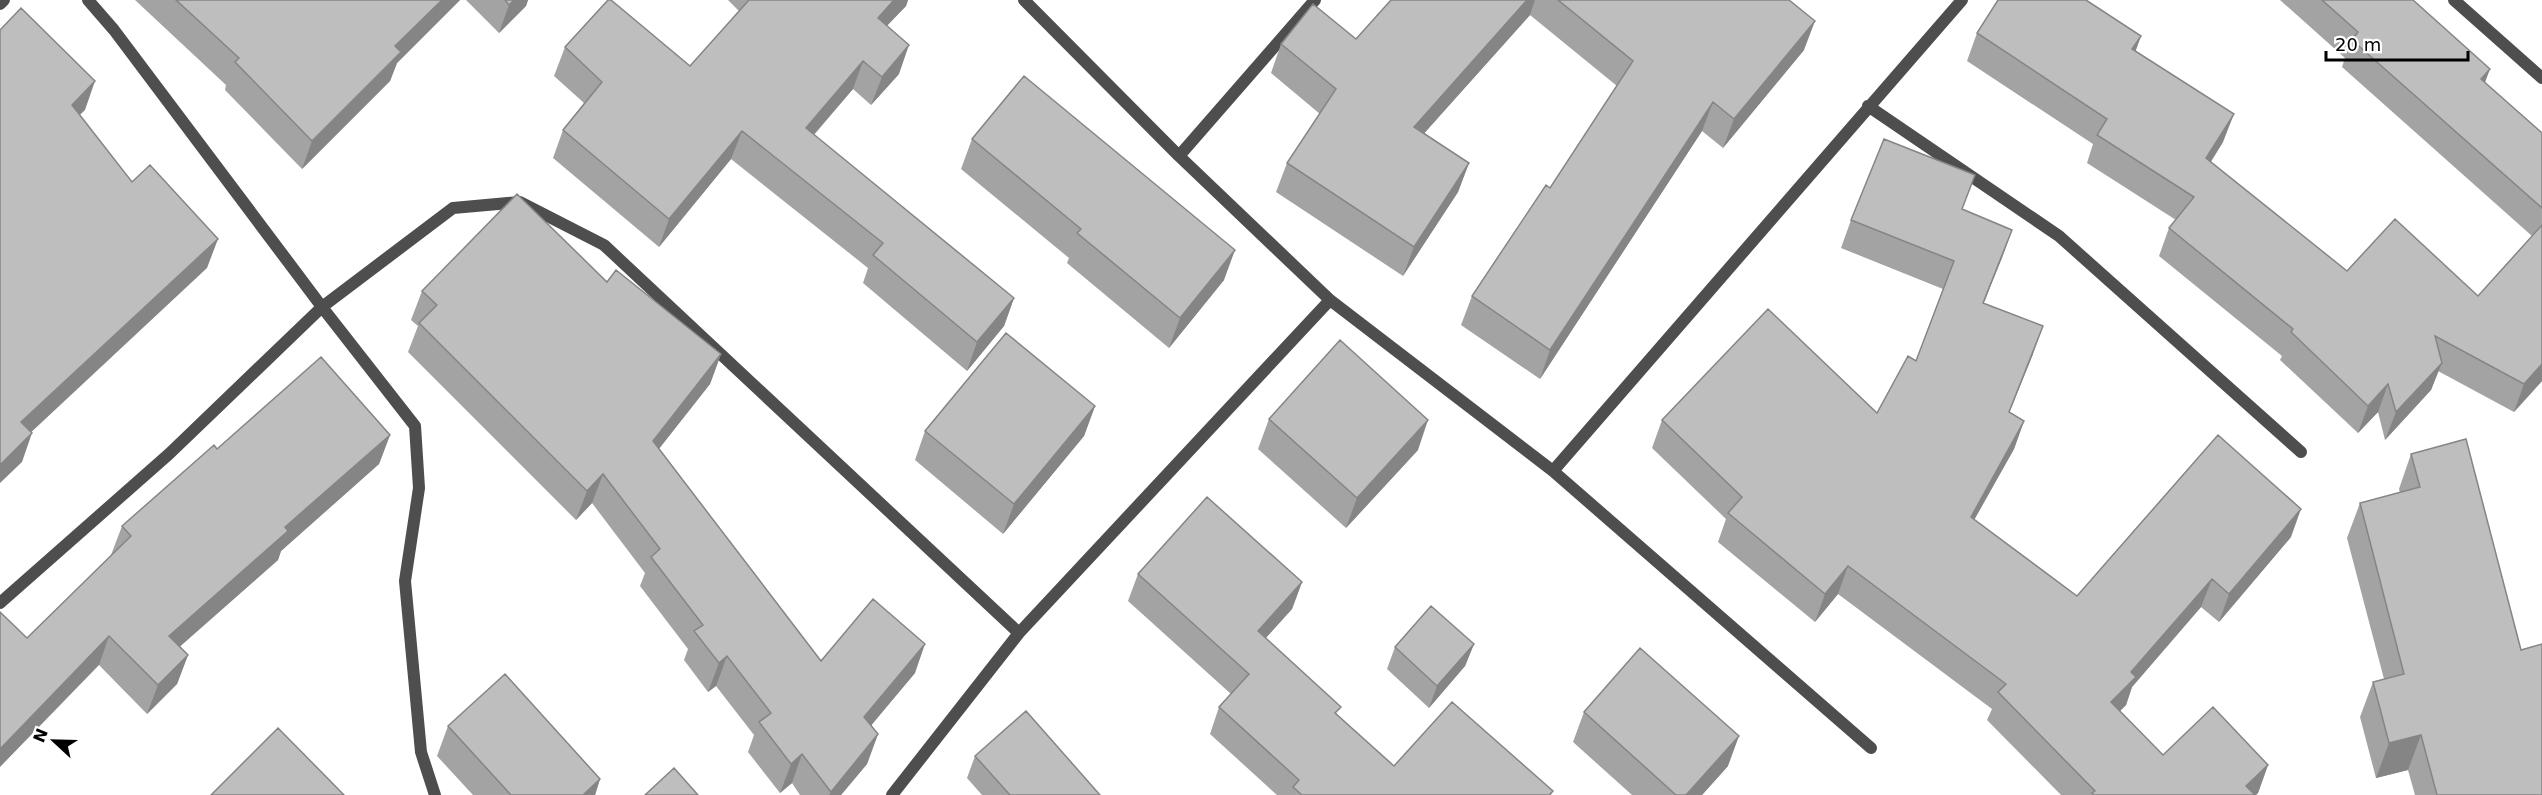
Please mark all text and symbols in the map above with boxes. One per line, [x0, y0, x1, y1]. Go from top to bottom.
scale bar [2326, 24, 2468, 62]
text: 20 m [2335, 34, 2381, 55]
north arrow [24, 711, 84, 771]
text: N [29, 726, 52, 745]

